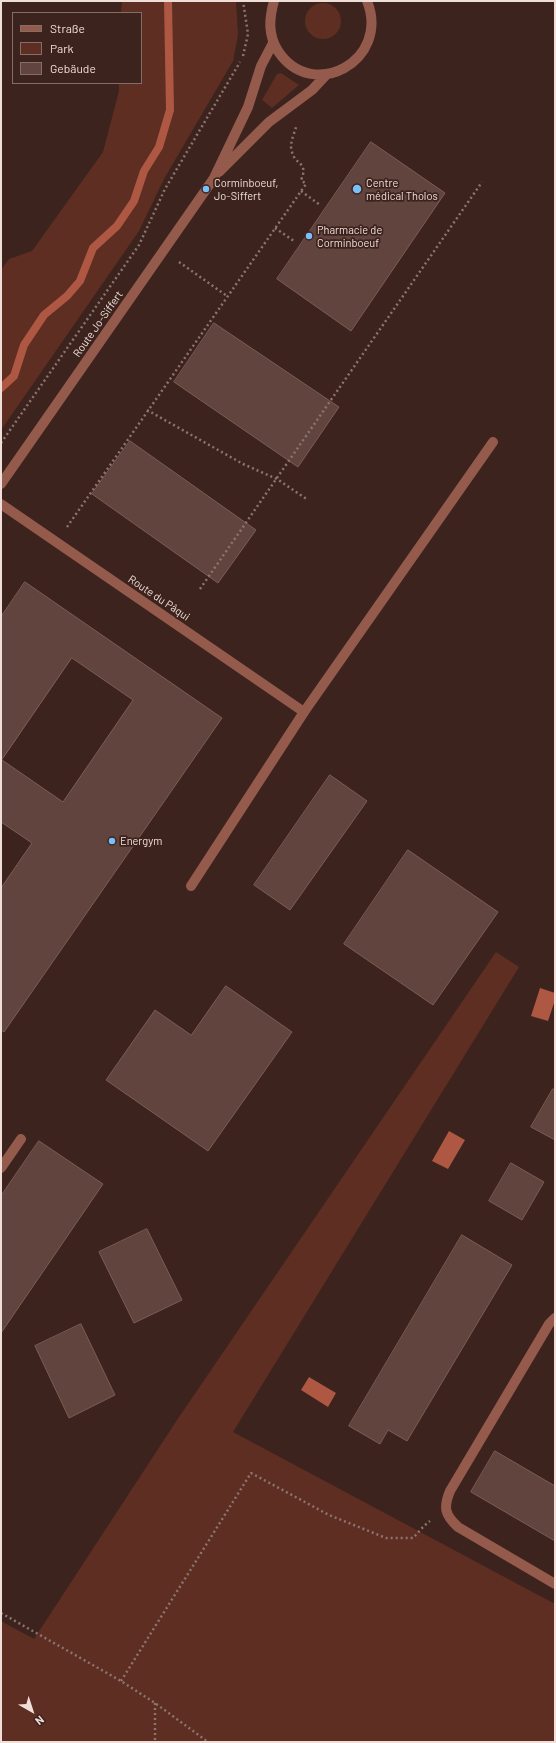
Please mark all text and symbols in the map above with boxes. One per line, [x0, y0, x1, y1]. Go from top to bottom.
legend [12, 12, 142, 84]
text: Straße [50, 21, 85, 35]
text: Park [50, 41, 74, 55]
text: Gebäude [50, 61, 96, 75]
place label: Corminboeuf, Jo-Siffert [214, 176, 278, 202]
place label: Centre médical Tholos [366, 176, 438, 202]
marker: Centre médical Tholos [351, 183, 363, 195]
marker: Corminboeuf, Jo-Siffert [201, 184, 211, 194]
place label: Pharmacie de Corminboeuf [317, 223, 382, 249]
marker: Pharmacie de Corminboeuf [304, 231, 314, 241]
street label: Route Jo-Siffert [70, 288, 126, 360]
street label: Route du Pâqui [126, 573, 192, 623]
place label: Energym [120, 834, 162, 848]
marker: Energym [107, 836, 117, 846]
north arrow [12, 1691, 52, 1731]
text: N [33, 1713, 47, 1728]

